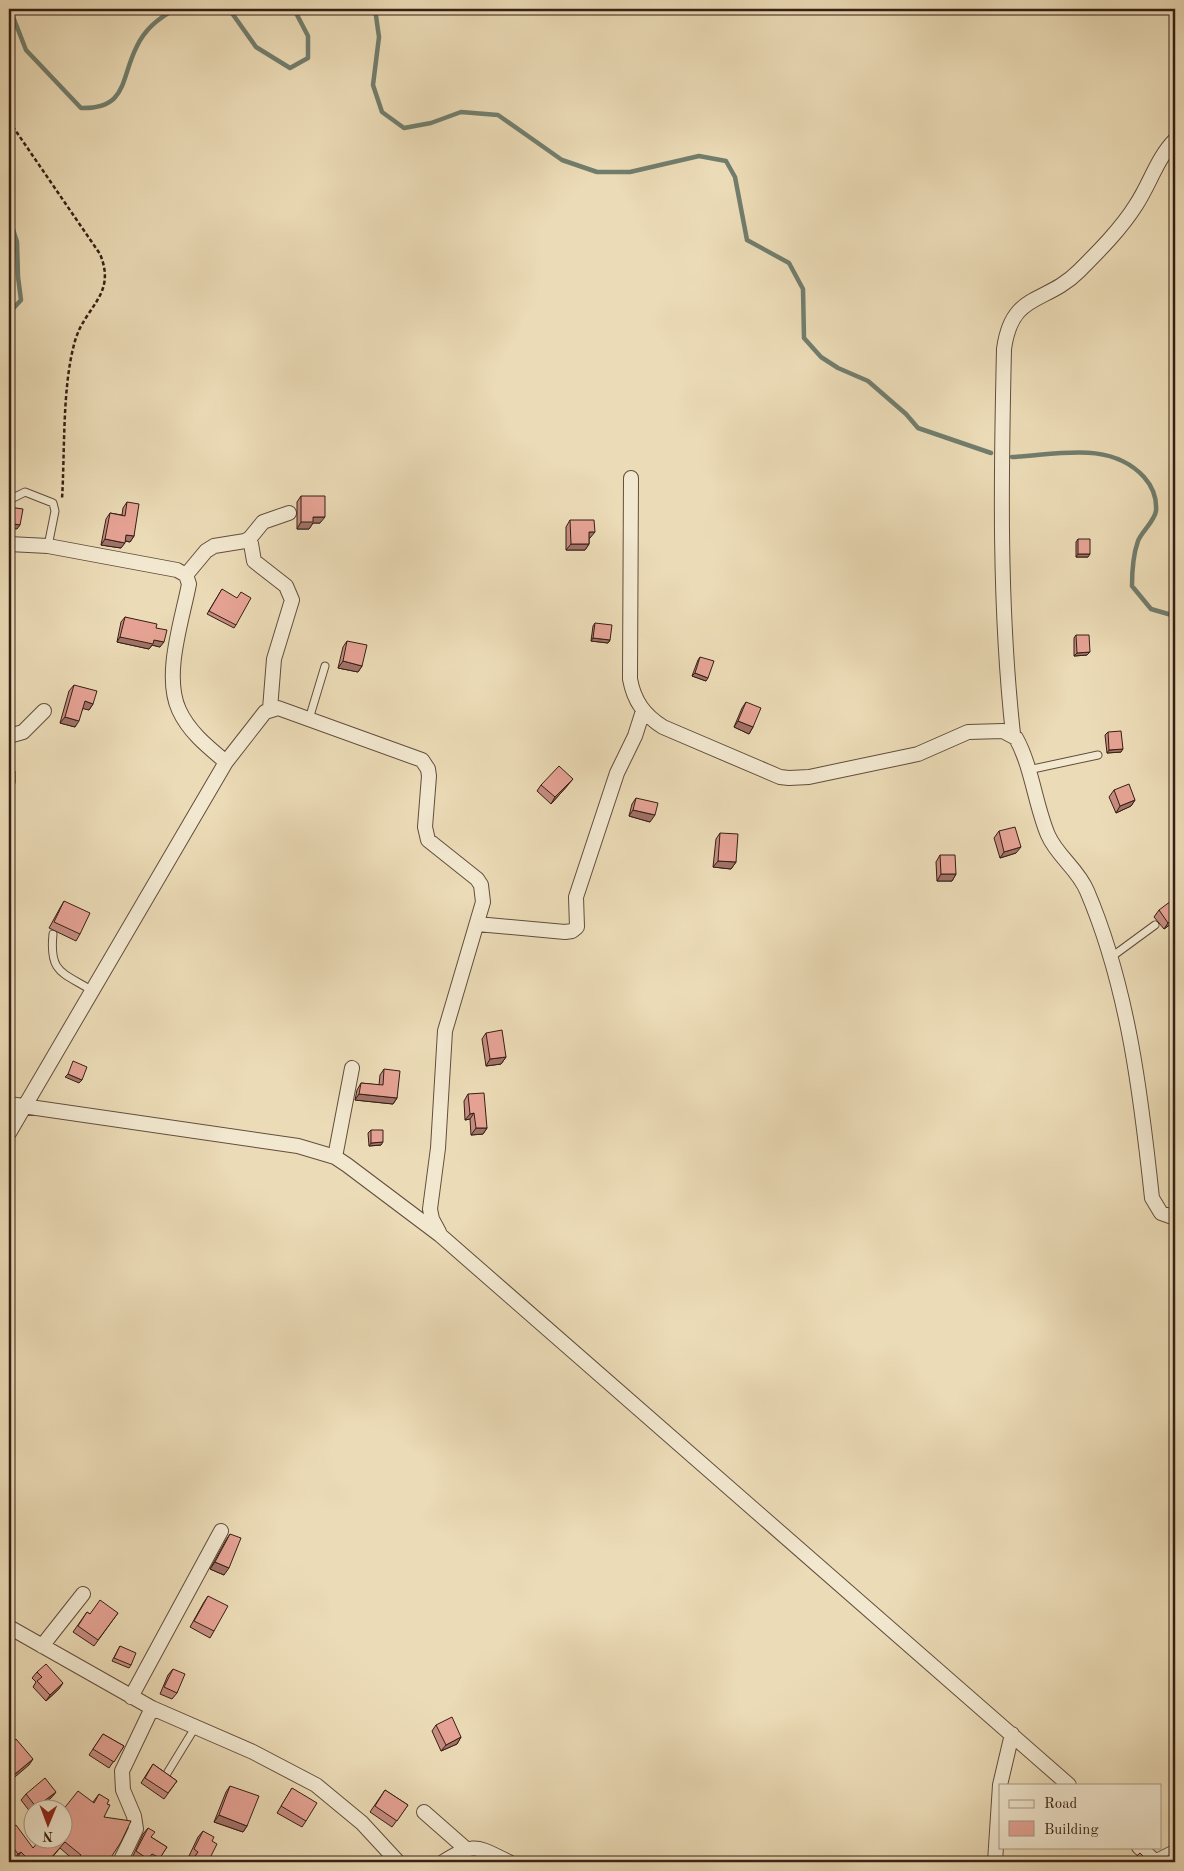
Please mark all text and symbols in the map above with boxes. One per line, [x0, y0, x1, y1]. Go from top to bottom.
legend [999, 1784, 1162, 1848]
text: Road [1044, 1797, 1078, 1812]
north arrow [22, 1798, 72, 1848]
text: Building [1044, 1823, 1099, 1838]
text: N [42, 1829, 53, 1843]

